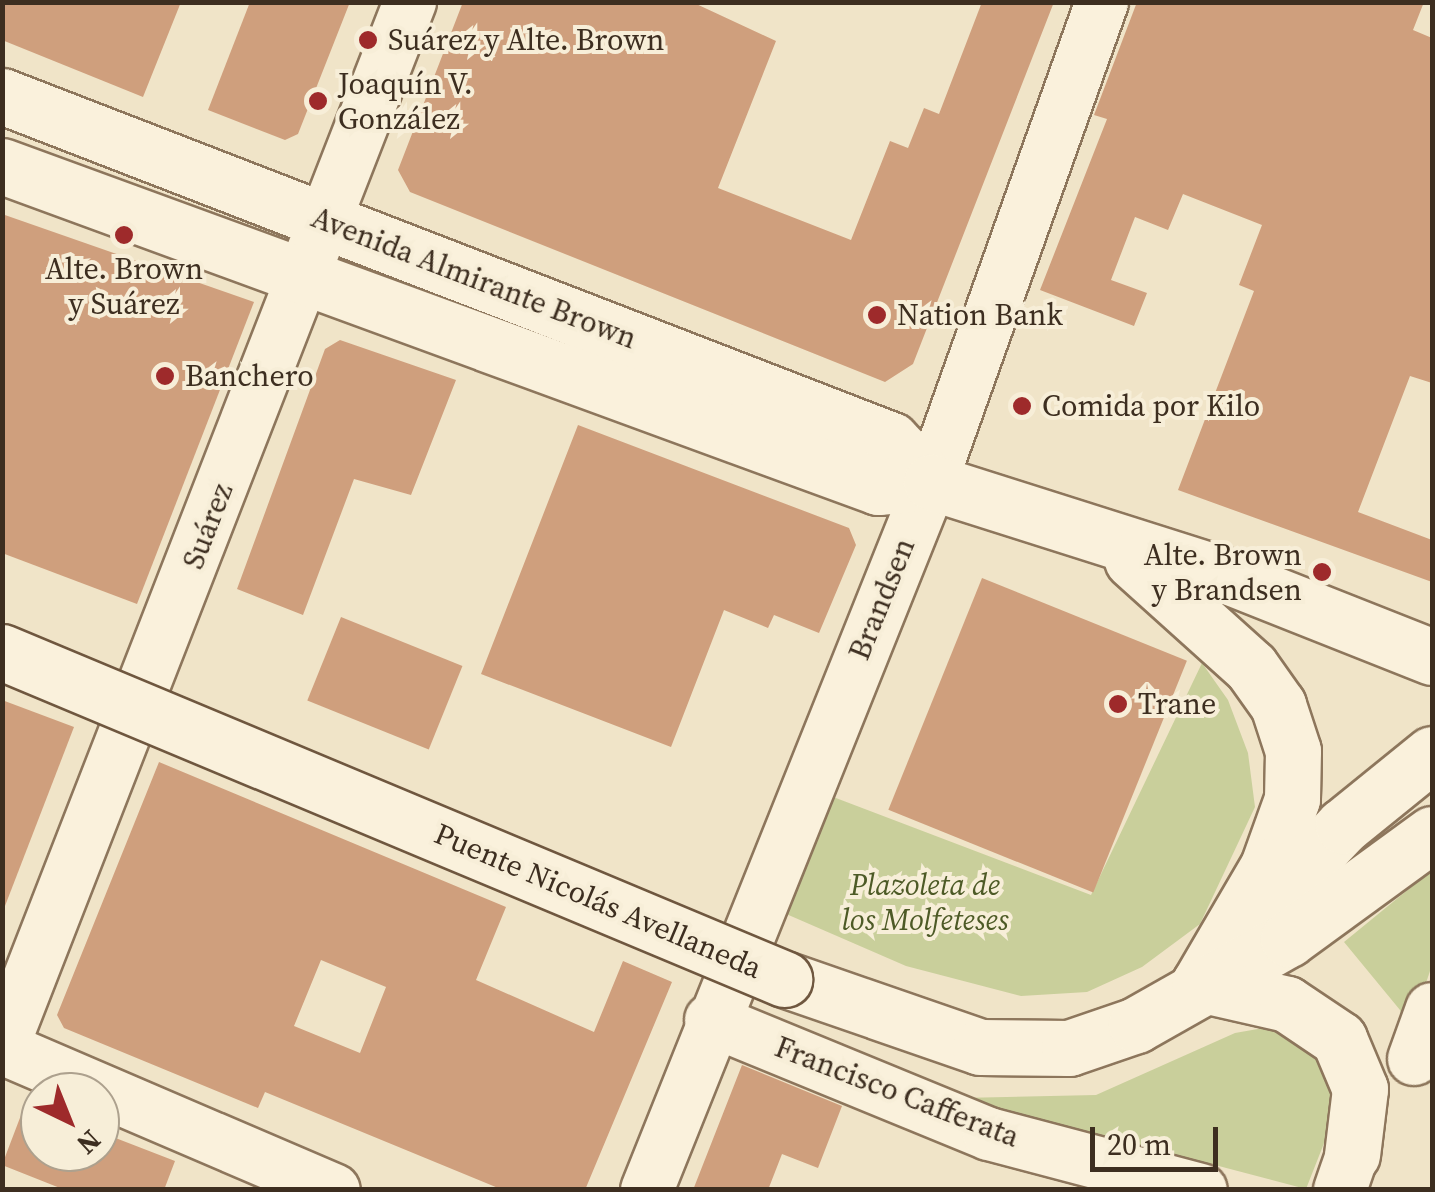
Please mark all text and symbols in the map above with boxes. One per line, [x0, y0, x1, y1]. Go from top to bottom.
place label: Suárez y Alte. Brown [388, 22, 665, 58]
marker: Suárez y Alte. Brown [357, 29, 379, 51]
place label: Joaquín V. González [338, 66, 474, 136]
marker: Joaquín V. González [307, 90, 329, 112]
street label: Avenida Almirante Brown [306, 199, 642, 357]
marker: Alte. Brown y Suárez [113, 224, 135, 246]
place label: Alte. Brown y Suárez [45, 251, 203, 322]
place label: Nation Bank [897, 297, 1063, 333]
marker: Nation Bank [866, 304, 888, 326]
place label: Banchero [185, 358, 314, 394]
marker: Banchero [154, 365, 176, 387]
place label: Comida por Kilo [1042, 388, 1260, 424]
marker: Comida por Kilo [1011, 395, 1033, 417]
street label: Suárez [175, 478, 241, 574]
street label: Brandsen [841, 533, 923, 665]
place label: Alte. Brown y Brandsen [1144, 537, 1302, 608]
marker: Alte. Brown y Brandsen [1311, 561, 1333, 583]
place label: Trane [1138, 686, 1216, 722]
marker: Trane [1107, 693, 1129, 715]
street label: Puente Nicolás Avellaneda [429, 816, 767, 986]
park label: Plazoleta de los Molfeteses [841, 867, 1009, 938]
street label: Francisco Cafferata [770, 1029, 1024, 1155]
north arrow [20, 1072, 120, 1172]
scale bar [1095, 1107, 1222, 1169]
text: N [69, 1122, 110, 1163]
text: 20 m [1107, 1124, 1171, 1165]

